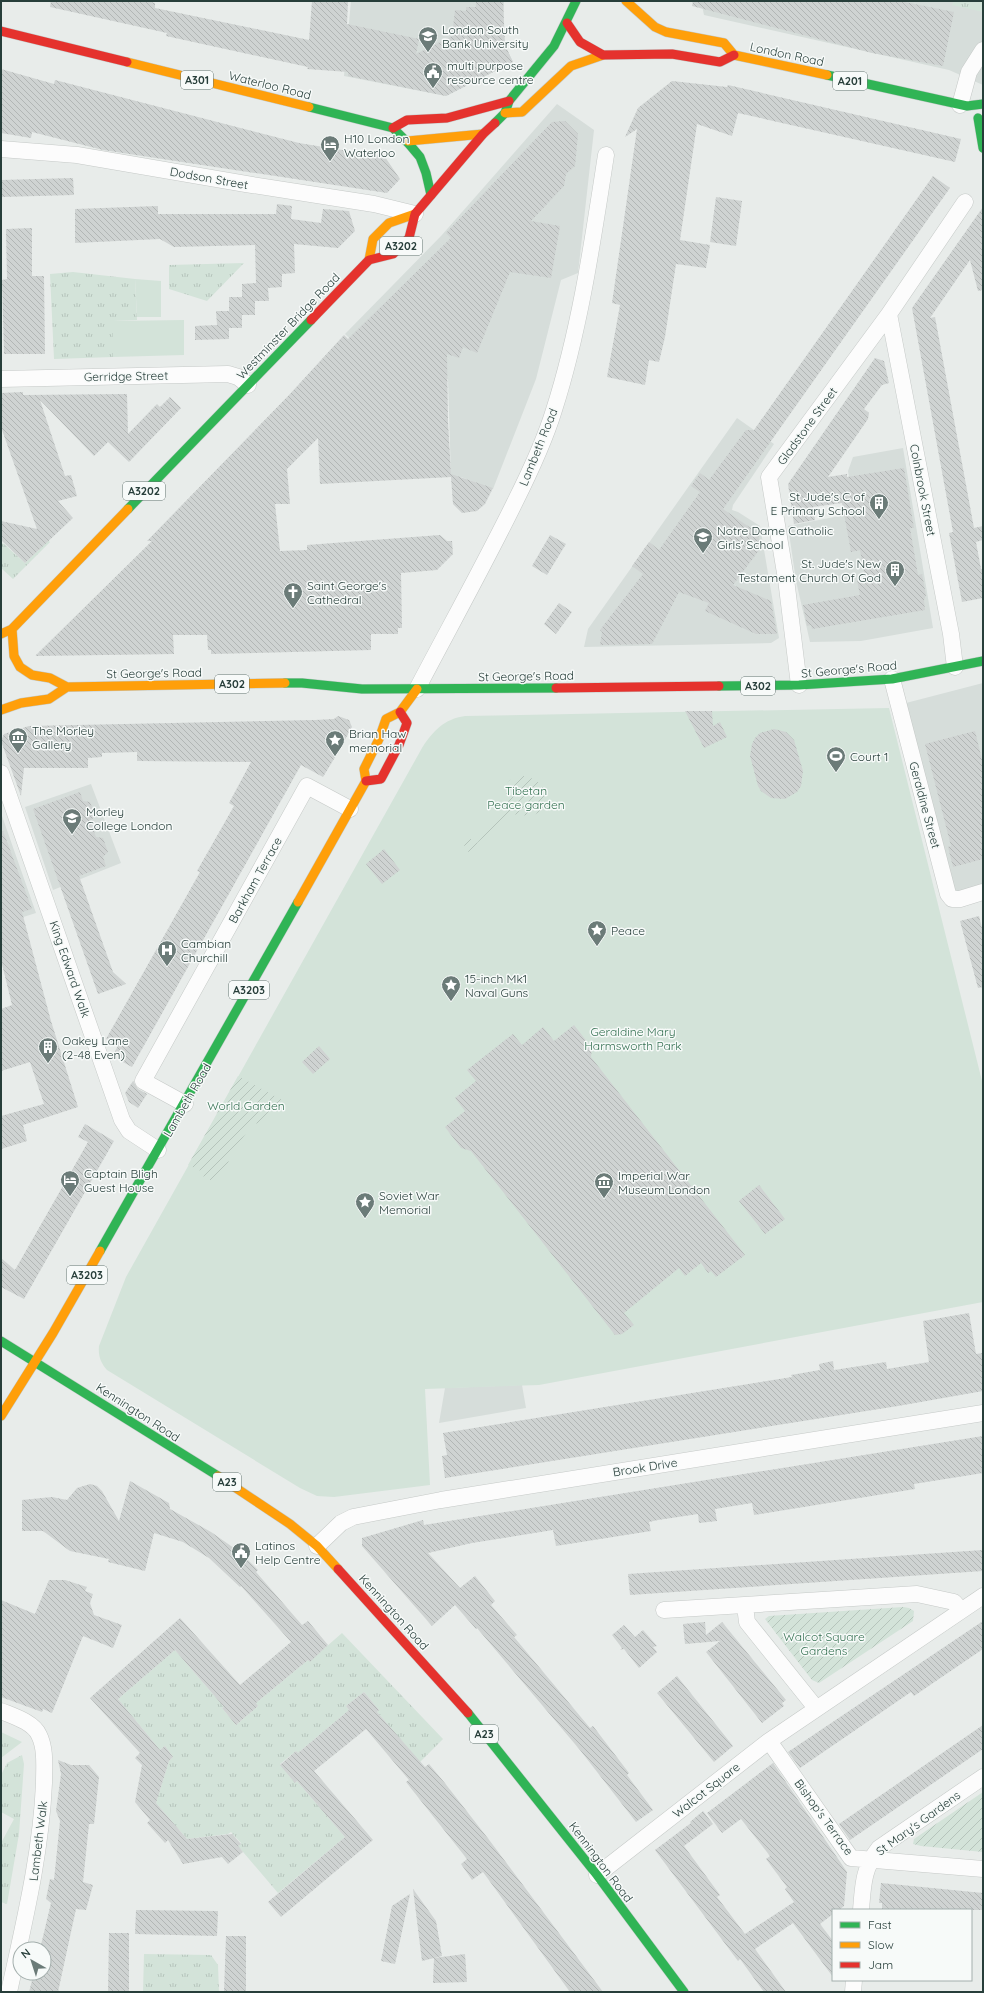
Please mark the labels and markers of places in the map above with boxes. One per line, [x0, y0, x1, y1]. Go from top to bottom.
place label: London South Bank University [442, 22, 529, 51]
school or university icon: London South Bank University [417, 25, 439, 53]
place label: multi purpose resource centre [447, 58, 534, 87]
public building icon: multi purpose resource centre [422, 61, 444, 89]
place label: H10 London Waterloo [344, 131, 410, 160]
hotel icon: H10 London Waterloo [319, 134, 341, 162]
place label: St Jude's C of E Primary School [771, 489, 866, 518]
building icon: St Jude's C of E Primary School [868, 492, 890, 520]
place label: Notre Dame Catholic Girls' School [717, 523, 833, 552]
school or university icon: Notre Dame Catholic Girls' School [692, 526, 714, 554]
place label: St. Jude's New Testament Church Of God [738, 556, 881, 585]
building icon: St. Jude's New Testament Church Of God [884, 559, 906, 587]
place label: Saint George's Cathedral [307, 578, 387, 607]
church icon: Saint George's Cathedral [282, 581, 304, 609]
place label: The Morley Gallery [32, 723, 94, 752]
museum icon: The Morley Gallery [7, 726, 29, 754]
place label: Brian Haw memorial [349, 726, 406, 755]
place icon: Brian Haw memorial [324, 729, 346, 757]
sports icon: Court 1 [825, 745, 847, 773]
place label: Court 1 [850, 749, 888, 764]
place label: Morley College London [86, 804, 173, 833]
school or university icon: Morley College London [61, 807, 83, 835]
place icon: Peace [586, 919, 608, 947]
place label: Peace [611, 923, 645, 938]
place label: Cambian Churchill [181, 936, 231, 965]
hospital icon: Cambian Churchill [156, 939, 178, 967]
place label: 15-inch Mk1 Naval Guns [465, 971, 529, 1000]
place icon: 15-inch Mk1 Naval Guns [440, 974, 462, 1002]
place label: Oakey Lane (2-48 Even) [62, 1033, 129, 1062]
building icon: Oakey Lane (2-48 Even) [37, 1036, 59, 1064]
place label: Captain Bligh Guest House [84, 1166, 158, 1195]
place label: Imperial War Museum London [618, 1168, 710, 1197]
hotel icon: Captain Bligh Guest House [59, 1169, 81, 1197]
museum icon: Imperial War Museum London [593, 1171, 615, 1199]
place label: Soviet War Memorial [379, 1188, 440, 1217]
place icon: Soviet War Memorial [354, 1191, 376, 1219]
place label: Latinos Help Centre [255, 1538, 321, 1567]
public building icon: Latinos Help Centre [230, 1541, 252, 1569]

